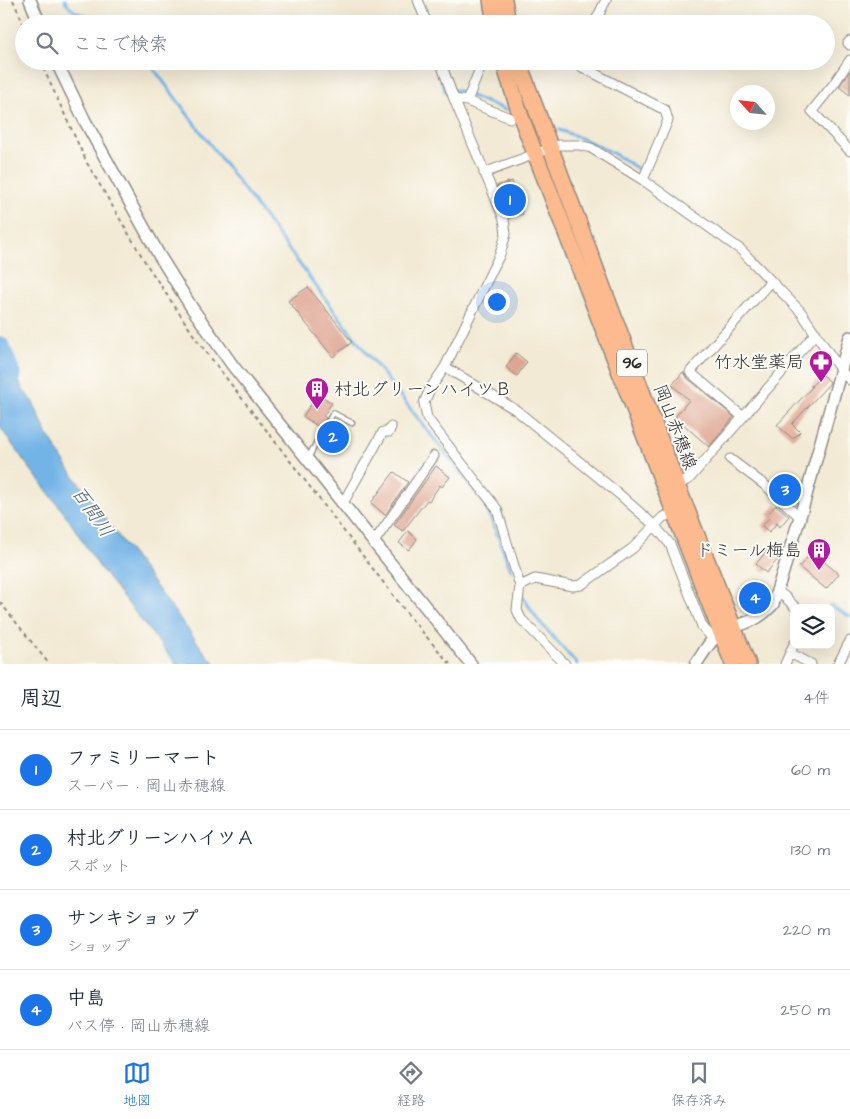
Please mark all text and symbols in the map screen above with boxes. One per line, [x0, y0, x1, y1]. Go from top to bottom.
search box [15, 15, 835, 70]
icon: search [33, 29, 61, 57]
text: ここで検索 [73, 31, 168, 58]
north arrow [730, 85, 775, 130]
pin: 1 [494, 181, 526, 219]
your location [484, 289, 510, 315]
road number: 96 [617, 349, 647, 376]
pharmacy icon: 竹水堂薬局 [808, 349, 834, 383]
place label: 竹水堂薬局 [714, 350, 804, 375]
building icon: 村北グリーンハイツＢ [304, 376, 330, 410]
place label: 村北グリーンハイツＢ [334, 377, 512, 402]
street label: 岡山赤穂線 [647, 381, 703, 473]
pin: 2 [317, 418, 349, 456]
pin: 3 [769, 471, 801, 509]
water label: 百間川 [65, 481, 119, 543]
building icon: ドミール梅島 [806, 537, 832, 571]
place label: ドミール梅島 [695, 538, 802, 563]
pin: 4 [739, 579, 771, 617]
map controls [790, 604, 835, 649]
button: layers [790, 604, 835, 649]
text: 周辺 [20, 684, 62, 713]
text: 4件 [803, 687, 830, 709]
text: ファミリーマート [67, 745, 220, 772]
text: 1 [35, 759, 37, 781]
text: 60 m [791, 759, 830, 781]
text: スーパー · 岡山赤穂線 [67, 775, 225, 797]
text: 村北グリーンハイツＡ [67, 825, 255, 852]
text: 2 [31, 839, 41, 861]
text: 130 m [791, 839, 830, 861]
text: スポット [67, 855, 131, 877]
text: サンキショップ [67, 905, 198, 932]
text: 3 [32, 919, 40, 941]
text: 220 m [783, 919, 830, 941]
text: ショップ [67, 935, 130, 957]
text: 中島 [67, 985, 105, 1012]
text: 4 [31, 999, 41, 1021]
text: 250 m [781, 999, 830, 1021]
text: バス停 · 岡山赤穂線 [67, 1015, 210, 1037]
tab: 地図 [123, 1059, 151, 1111]
tab: 経路 [397, 1059, 425, 1111]
tab: 保存済み [671, 1059, 727, 1111]

